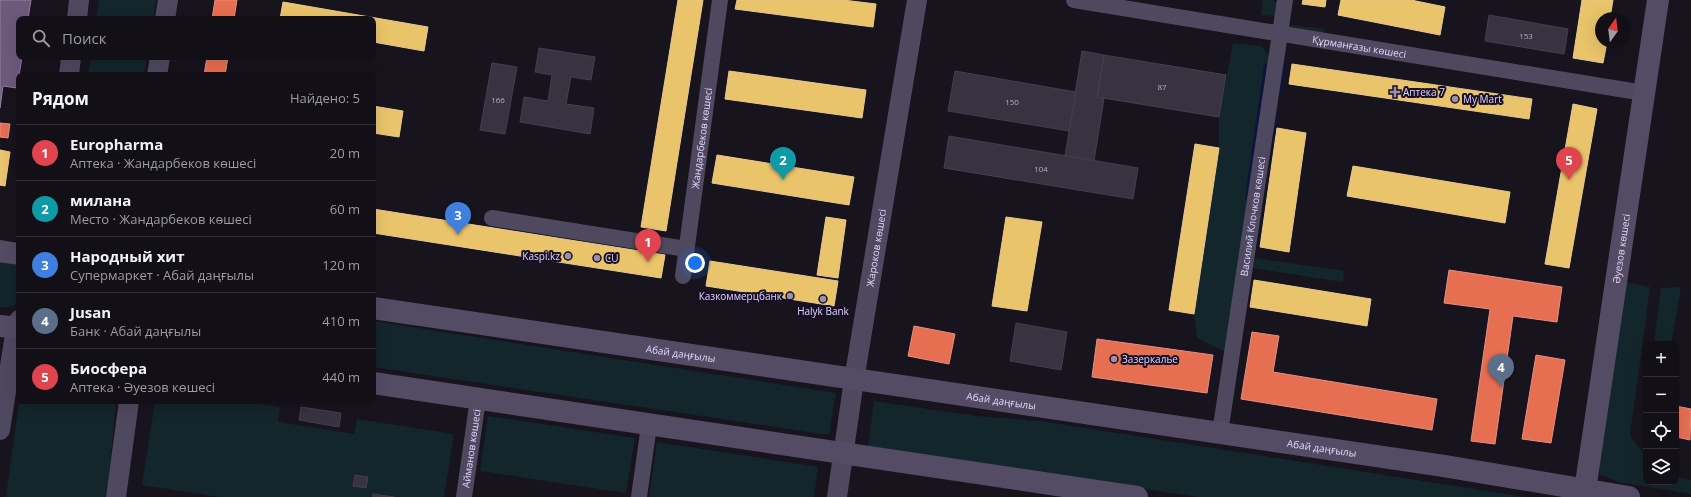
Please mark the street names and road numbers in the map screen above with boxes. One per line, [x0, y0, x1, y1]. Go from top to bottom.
street label: Құрманғазы көшесі [1311, 32, 1407, 61]
street label: Жандарбеков көшесі [688, 87, 715, 190]
street label: Василий Клочков көшесі [1237, 156, 1268, 277]
street label: Жароков көшесі [863, 208, 889, 288]
street label: Әуезов көшесі [1609, 213, 1633, 285]
street label: Абай даңғылы [645, 341, 716, 365]
street label: Абай даңғылы [966, 389, 1037, 413]
street label: Айманов көшесі [458, 408, 483, 489]
street label: Абай даңғылы [1286, 436, 1357, 460]

